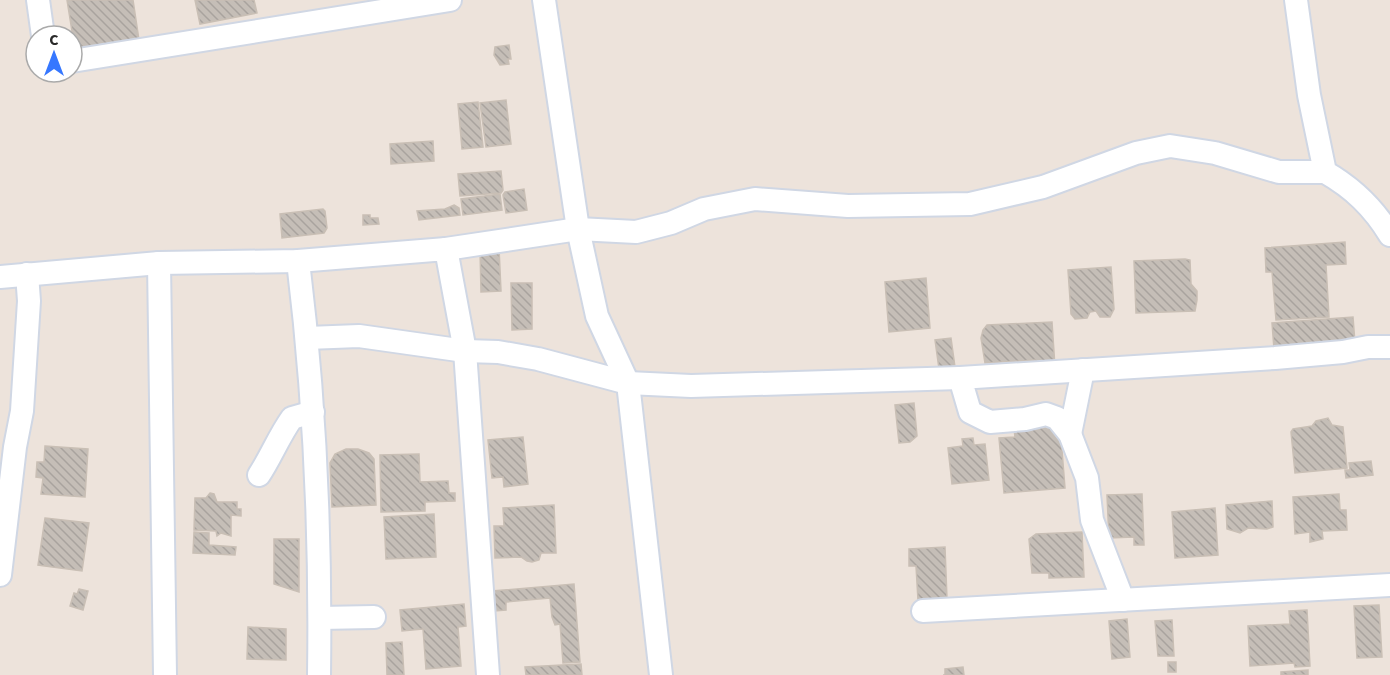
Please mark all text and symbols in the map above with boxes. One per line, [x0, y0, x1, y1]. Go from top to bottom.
north arrow [24, 24, 84, 84]
text: С [49, 29, 59, 51]

